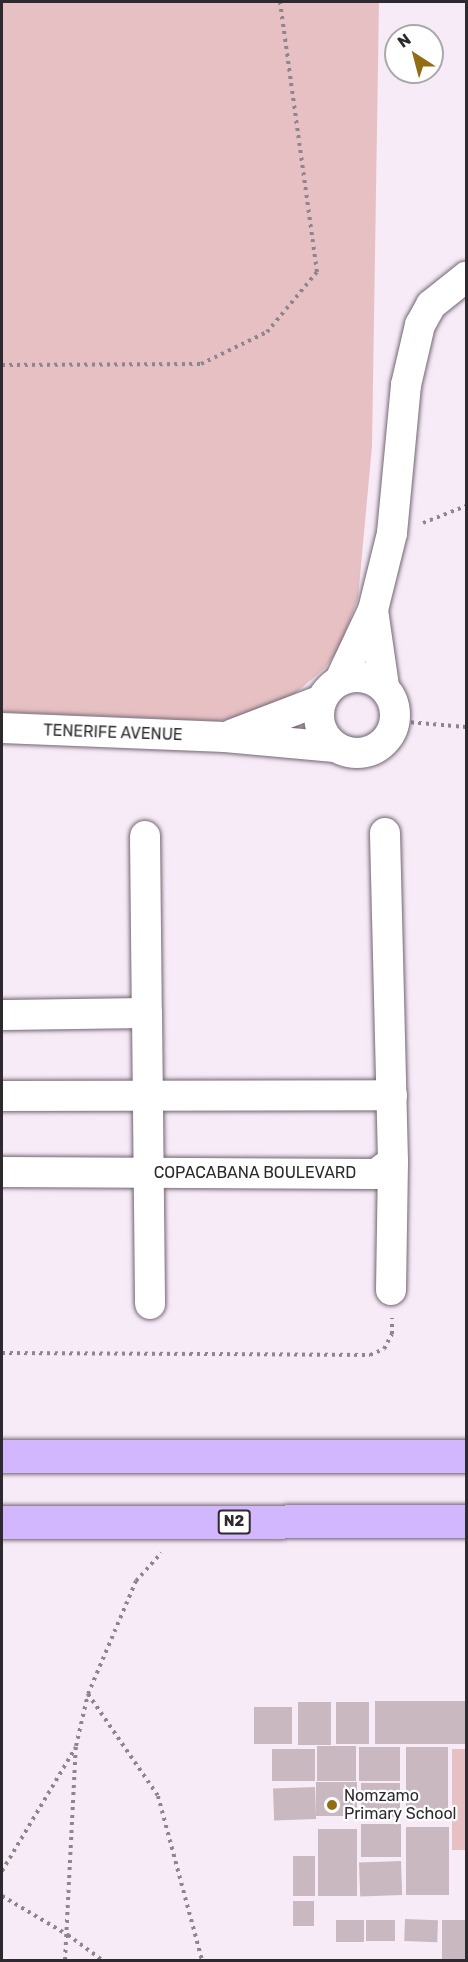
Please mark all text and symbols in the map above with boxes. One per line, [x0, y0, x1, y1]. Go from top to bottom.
north arrow [384, 24, 444, 84]
text: N [394, 30, 415, 52]
street label: TENERIFE AVENUE [43, 721, 183, 745]
street label: COPACABANA BOULEVARD [153, 1163, 357, 1183]
road number: N2 [218, 1510, 250, 1534]
place label: Nomzamo Primary School [344, 1786, 457, 1824]
marker: Nomzamo Primary School [325, 1798, 339, 1812]

